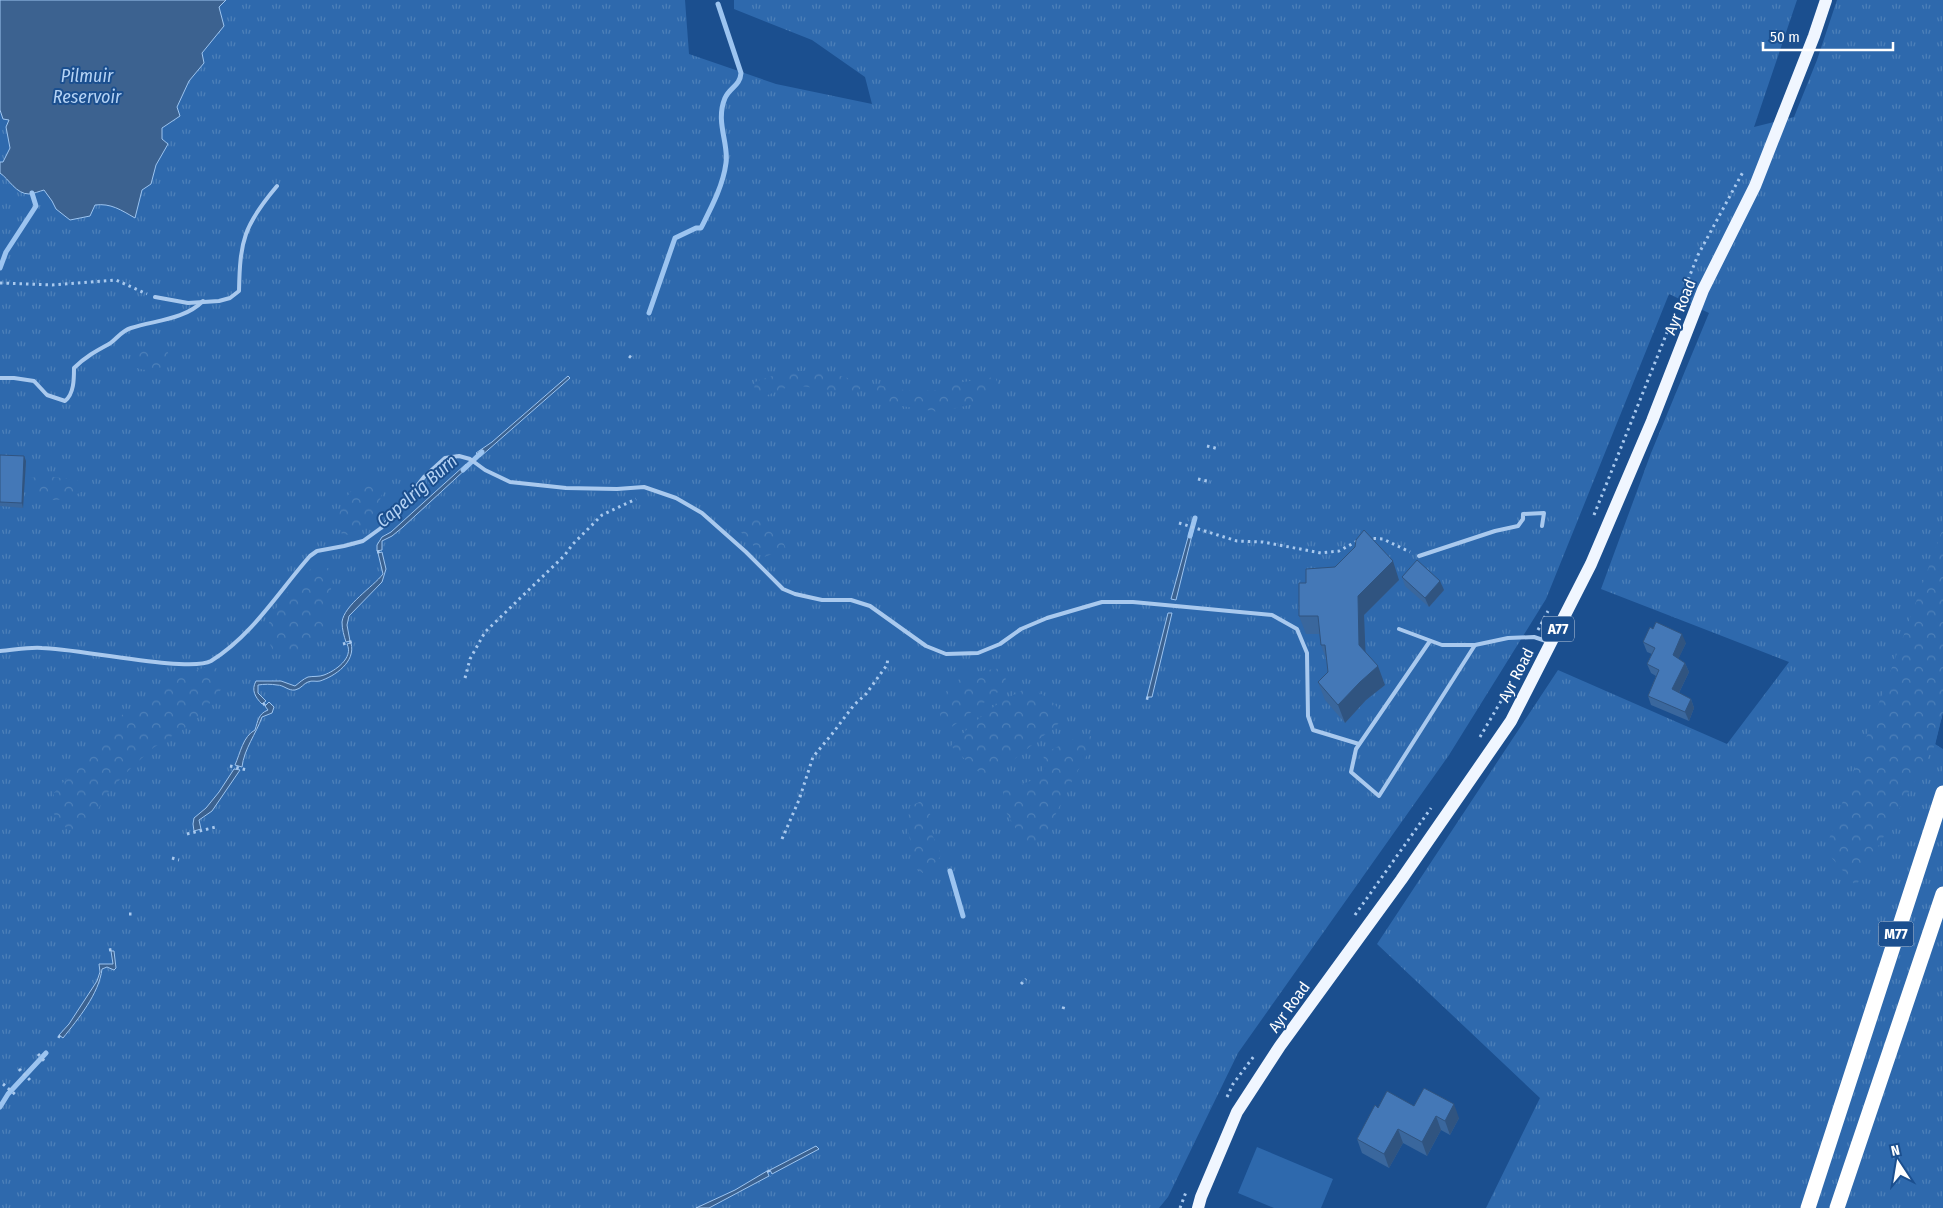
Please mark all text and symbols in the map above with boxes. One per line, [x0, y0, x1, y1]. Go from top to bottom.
scale bar [1763, 20, 1893, 52]
text: 50 m [1770, 28, 1800, 46]
water label: Pilmuir Reservoir [53, 65, 122, 108]
street label: Ayr Road [1660, 277, 1700, 337]
water label: Capelrig Burn [372, 450, 462, 532]
road number: A77 [1542, 616, 1574, 642]
street label: Ayr Road [1494, 645, 1538, 705]
road number: M77 [1878, 922, 1914, 946]
street label: Ayr Road [1264, 978, 1314, 1036]
north arrow [1873, 1138, 1923, 1188]
text: N [1890, 1142, 1901, 1160]

